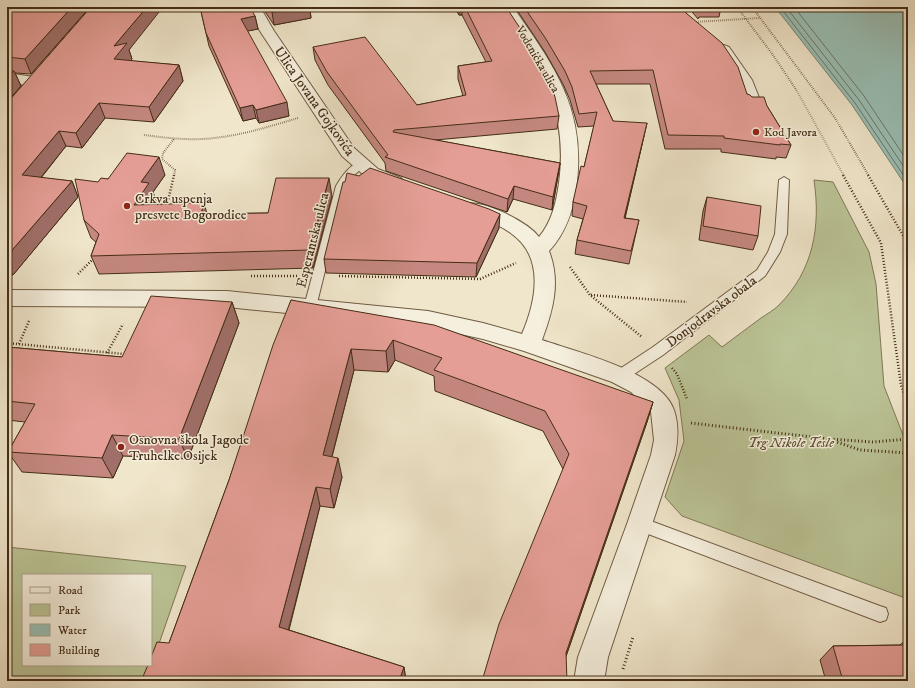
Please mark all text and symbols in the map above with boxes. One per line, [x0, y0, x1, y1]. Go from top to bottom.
street label: Vodenička ulica [512, 22, 563, 96]
street label: Ulica Jovana Gojkovića [270, 43, 359, 160]
place label: Kod Javora [764, 125, 818, 140]
marker: Kod Javora [751, 127, 761, 137]
place label: Crkva uspenja presvete Bogorodice [134, 190, 247, 224]
street label: Esperantska ulica [292, 191, 333, 290]
marker: Crkva uspenja presvete Bogorodice [122, 201, 132, 211]
street label: Donjodravska obala [663, 272, 761, 352]
place label: Osnovna škola Jagode Truhelke Osijek [129, 431, 249, 465]
park label: Trg Nikole Tesle [748, 434, 835, 452]
marker: Osnovna škola Jagode Truhelke Osijek [116, 442, 126, 452]
legend [22, 574, 152, 666]
text: Road [58, 583, 83, 598]
text: Park [58, 603, 80, 618]
text: Water [57, 623, 87, 638]
text: Building [58, 643, 99, 658]

